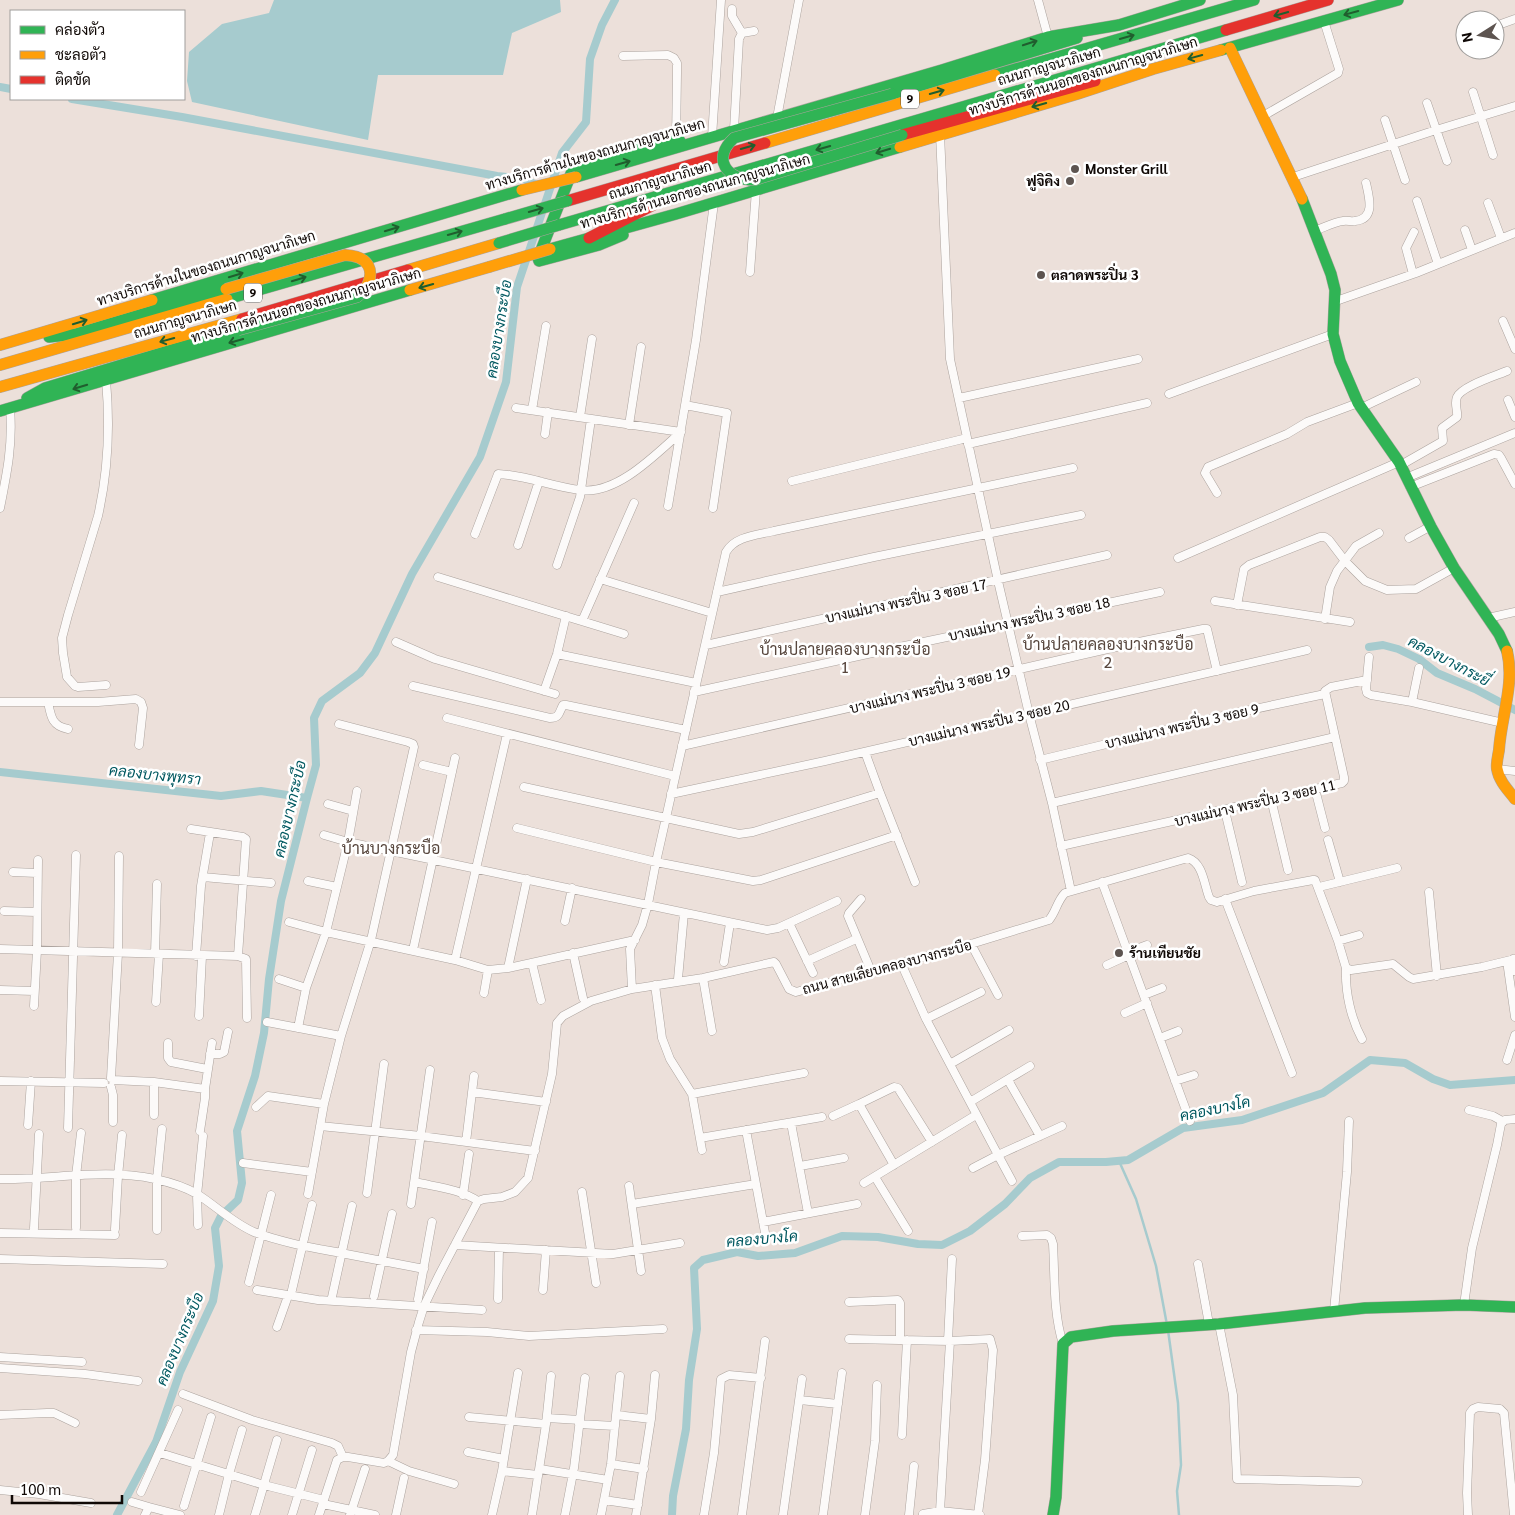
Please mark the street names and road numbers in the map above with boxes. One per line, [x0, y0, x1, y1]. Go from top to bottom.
street label: ทางบริการด้านนอกของถนนกาญจนาภิเษก [966, 32, 1200, 119]
street label: ถนนกาญจนาภิเษก [995, 42, 1103, 89]
road number: 9 [901, 90, 919, 108]
street label: ทางบริการด้านในของถนนกาญจนาภิเษก [483, 115, 707, 193]
street label: ทางบริการด้านนอกของถนนกาญจนาภิเษก [578, 149, 812, 232]
street label: ถนนกาญจนาภิเษก [607, 157, 713, 203]
street label: ทางบริการด้านในของถนนกาญจนาภิเษก [94, 225, 317, 310]
street label: ทางบริการด้านนอกของถนนกาญจนาภิเษก [189, 263, 423, 346]
road number: 9 [244, 284, 262, 302]
street label: ถนนกาญจนาภิเษก [131, 295, 239, 342]
street label: บางแม่นาง พระปิ่น 3 ซอย 17 [823, 573, 988, 626]
street label: บางแม่นาง พระปิ่น 3 ซอย 18 [946, 591, 1112, 644]
street label: บางแม่นาง พระปิ่น 3 ซอย 19 [847, 660, 1012, 716]
street label: บางแม่นาง พระปิ่น 3 ซอย 20 [906, 693, 1071, 749]
street label: บางแม่นาง พระปิ่น 3 ซอย 9 [1103, 697, 1261, 751]
street label: บางแม่นาง พระปิ่น 3 ซอย 11 [1172, 773, 1337, 829]
street label: ถนน สายเลียบคลองบางกระบือ [800, 935, 973, 997]

